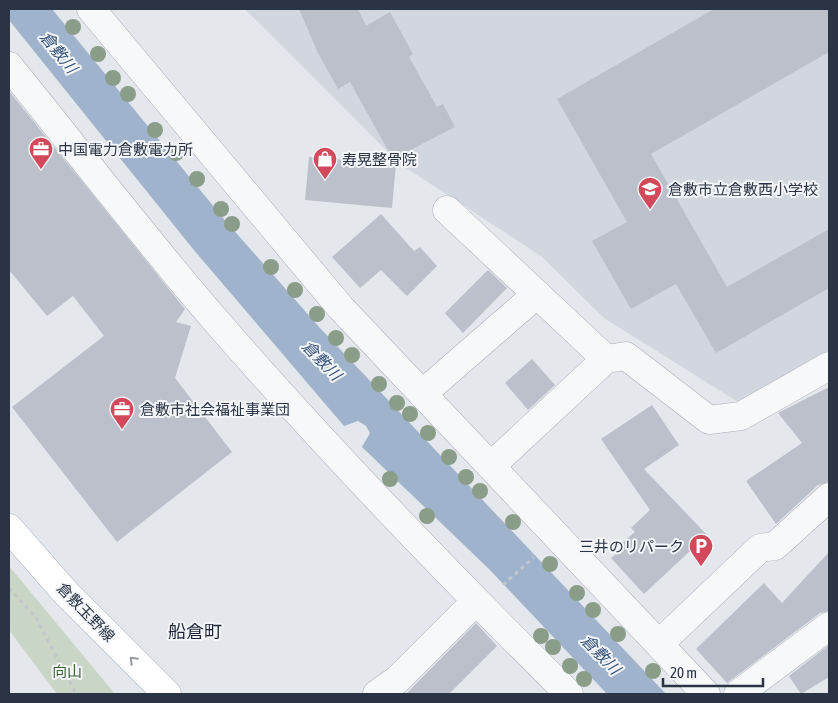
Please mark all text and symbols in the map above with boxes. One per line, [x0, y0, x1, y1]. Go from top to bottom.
water label: 倉敷川 [37, 28, 82, 78]
office icon: 中国電力倉敷電力所 [28, 136, 54, 170]
place label: 中国電力倉敷電力所 [58, 141, 193, 158]
shop icon: 寿晃整骨院 [312, 146, 338, 180]
place label: 寿晃整骨院 [342, 151, 417, 168]
school or university icon: 倉敷市立倉敷西小学校 [637, 176, 663, 210]
place label: 倉敷市立倉敷西小学校 [668, 181, 818, 198]
water label: 倉敷川 [299, 336, 347, 385]
office icon: 倉敷市社会福祉事業団 [109, 396, 135, 430]
place label: 倉敷市社会福祉事業団 [140, 401, 290, 418]
parking icon: 三井のリパーク [688, 533, 714, 567]
place label: 三井のリパーク [579, 538, 684, 555]
street label: 倉敷玉野線 [54, 579, 118, 645]
district label: 船倉町 [168, 621, 222, 642]
water label: 倉敷川 [578, 630, 626, 679]
scale bar [663, 656, 763, 688]
one-way arrow [130, 657, 139, 666]
park label: 向山 [52, 663, 82, 680]
text: 20 m [670, 664, 697, 681]

